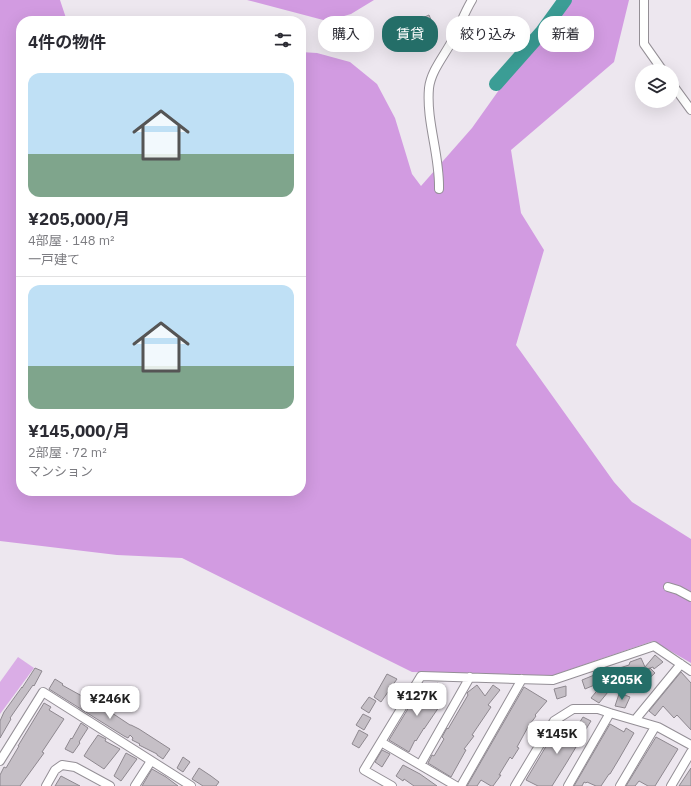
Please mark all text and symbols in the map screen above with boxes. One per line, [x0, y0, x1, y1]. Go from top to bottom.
chip: 購入 [318, 16, 374, 52]
chip: 賃貸 [382, 16, 438, 52]
chip: 絞り込み [446, 16, 530, 52]
chip: 新着 [538, 16, 594, 52]
icon: filters [272, 29, 294, 51]
text: 4件の物件 [28, 31, 106, 53]
map controls [635, 64, 679, 108]
button: layers [635, 64, 679, 108]
icon: home [125, 99, 197, 171]
text: ¥205,000/月 [28, 208, 130, 230]
text: 4部屋 · 148 m² [28, 232, 115, 249]
text: 一戸建て [28, 251, 80, 268]
icon: home [125, 311, 197, 383]
text: ¥145,000/月 [28, 420, 130, 442]
text: 2部屋 · 72 m² [28, 444, 107, 461]
text: マンション [28, 463, 93, 480]
pin: ¥205K [594, 667, 650, 701]
text: ¥205K [602, 671, 642, 688]
pin: ¥127K [389, 683, 445, 717]
pin: ¥246K [82, 686, 138, 720]
text: ¥127K [397, 687, 437, 704]
text: ¥246K [90, 690, 130, 707]
pin: ¥145K [529, 721, 585, 755]
text: ¥145K [537, 725, 577, 742]

